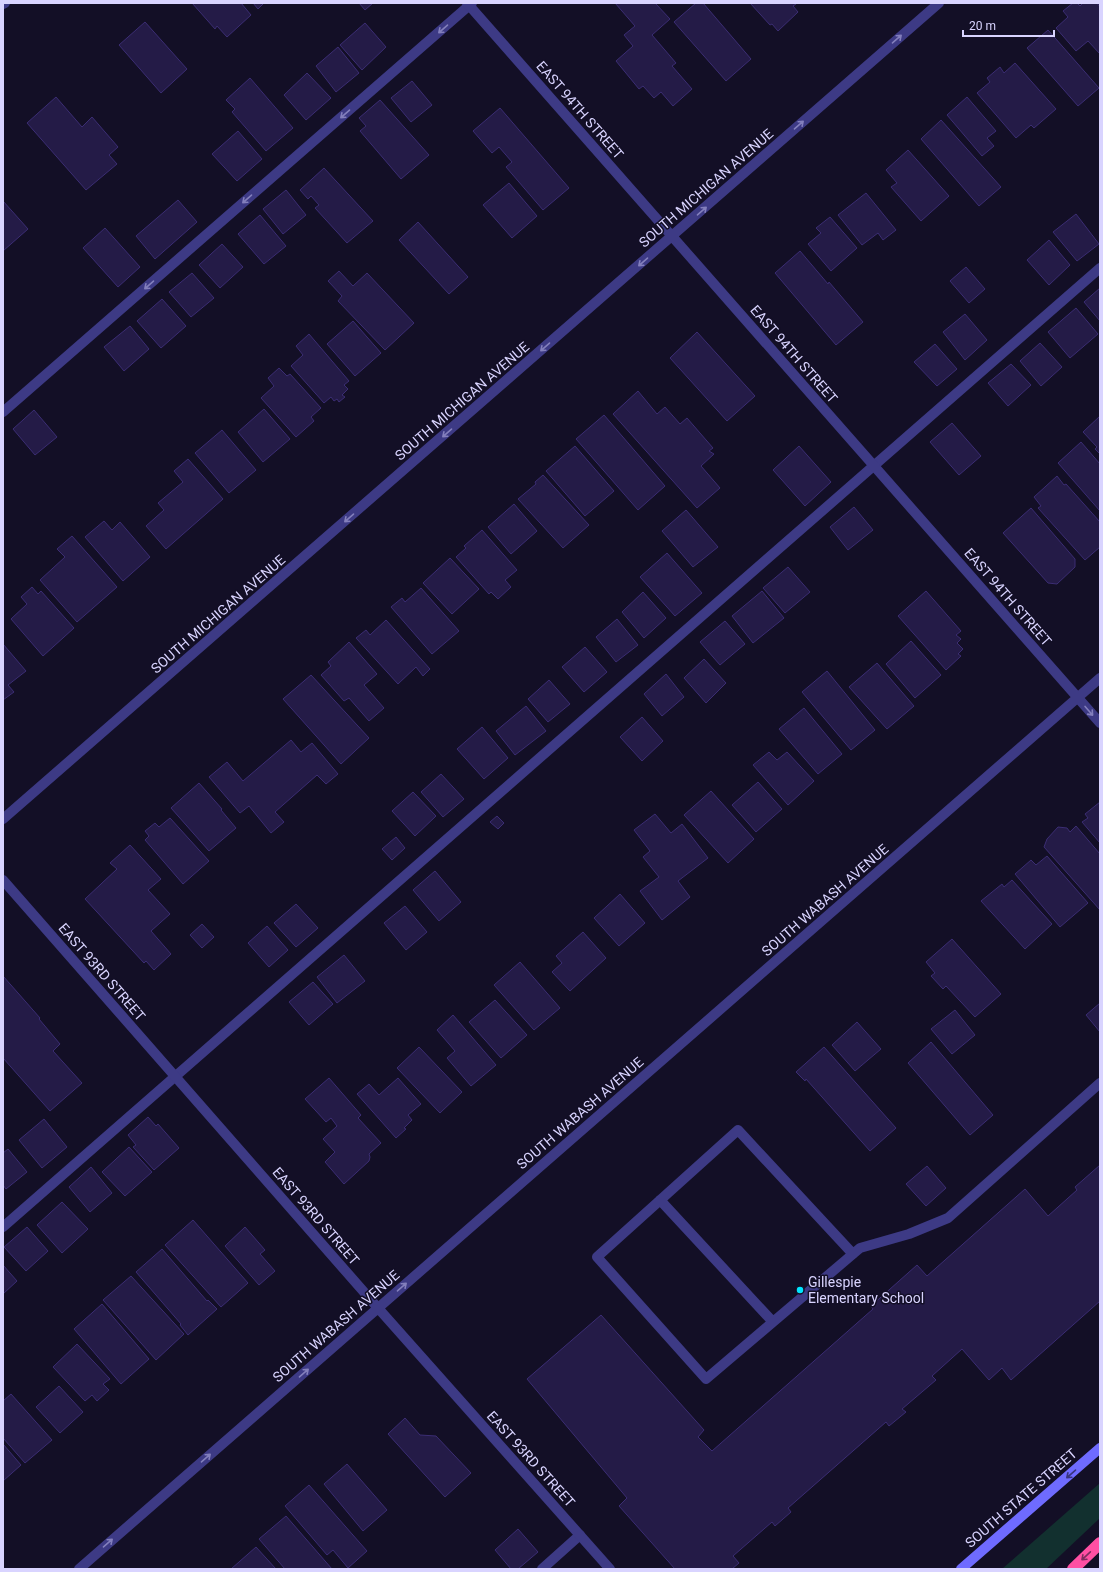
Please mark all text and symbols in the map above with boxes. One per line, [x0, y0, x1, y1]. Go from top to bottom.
scale bar [963, 12, 1054, 38]
text: 20 m [969, 19, 996, 33]
one-way arrow [438, 24, 448, 33]
one-way arrow [892, 35, 902, 44]
street label: EAST 94TH STREET [533, 58, 627, 163]
one-way arrow [340, 109, 350, 119]
one-way arrow [794, 121, 804, 130]
street label: SOUTH MICHIGAN AVENUE [636, 125, 776, 251]
one-way arrow [242, 195, 252, 204]
one-way arrow [696, 206, 707, 215]
one-way arrow [638, 257, 648, 267]
one-way arrow [144, 280, 154, 289]
street label: EAST 94TH STREET [747, 302, 841, 407]
street label: SOUTH MICHIGAN AVENUE [392, 338, 532, 464]
one-way arrow [540, 343, 550, 352]
one-way arrow [442, 428, 452, 437]
one-way arrow [344, 514, 354, 523]
street label: EAST 94TH STREET [961, 545, 1055, 650]
street label: SOUTH MICHIGAN AVENUE [148, 551, 288, 677]
one-way arrow [1084, 706, 1094, 716]
street label: SOUTH WABASH AVENUE [759, 841, 891, 959]
street label: EAST 93RD STREET [55, 920, 149, 1024]
street label: SOUTH WABASH AVENUE [514, 1054, 646, 1172]
street label: EAST 93RD STREET [269, 1164, 363, 1268]
street label: SOUTH WABASH AVENUE [270, 1267, 402, 1385]
place label: Gillespie Elementary School [808, 1274, 924, 1306]
one-way arrow [397, 1282, 407, 1292]
marker: Gillespie Elementary School [795, 1285, 805, 1295]
one-way arrow [299, 1368, 310, 1377]
street label: EAST 93RD STREET [484, 1408, 579, 1511]
street label: SOUTH STATE STREET [962, 1445, 1081, 1551]
one-way arrow [201, 1454, 211, 1463]
one-way arrow [1065, 1469, 1076, 1478]
one-way arrow [103, 1539, 113, 1548]
one-way arrow [1081, 1551, 1091, 1561]

